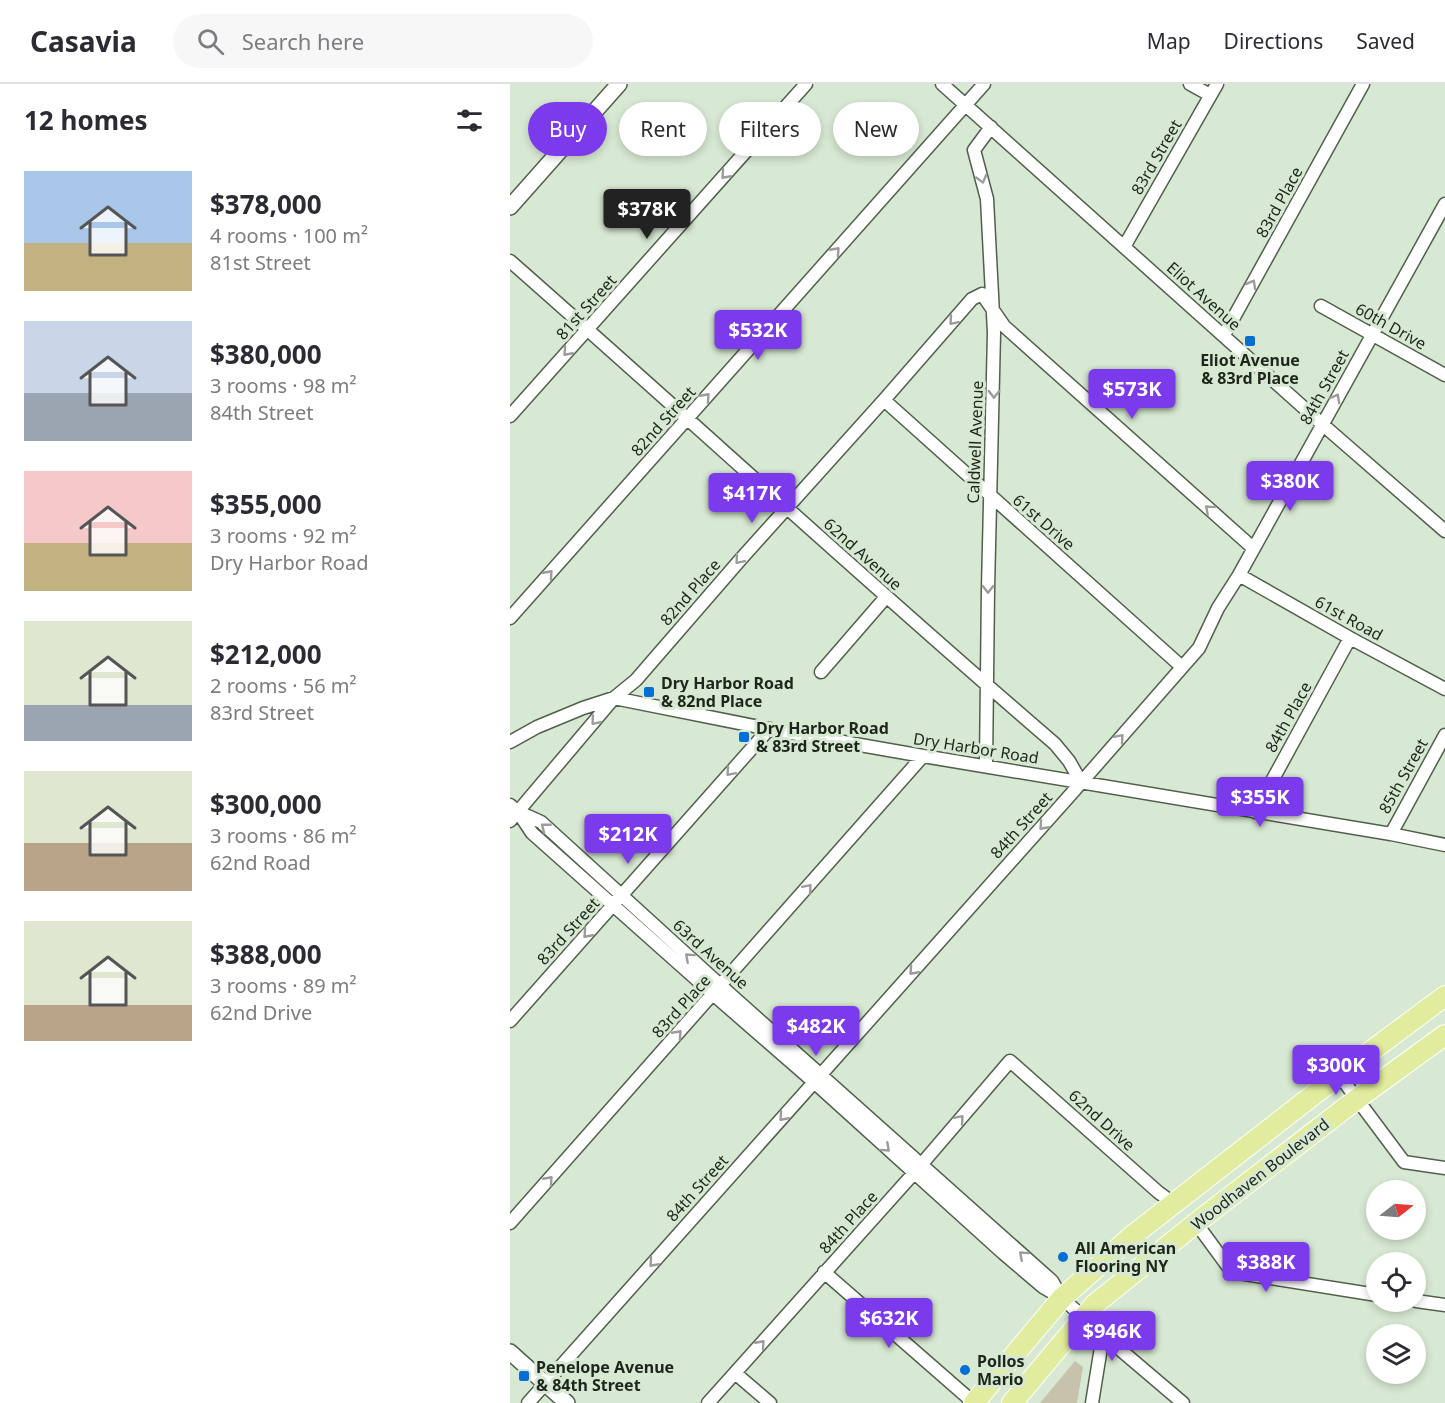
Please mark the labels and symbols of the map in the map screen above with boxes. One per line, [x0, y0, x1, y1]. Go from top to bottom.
street label: 83rd Street [1126, 115, 1186, 199]
street label: 83rd Place [1250, 163, 1308, 241]
one-way arrow [721, 168, 732, 179]
one-way arrow [974, 173, 987, 183]
pin: $378K [605, 189, 689, 240]
one-way arrow [828, 247, 839, 258]
street label: Eliot Avenue [1162, 257, 1246, 335]
street label: 81st Street [551, 270, 621, 344]
one-way arrow [1245, 280, 1256, 290]
street label: 60th Drive [1352, 298, 1430, 354]
pin: $532K [716, 310, 800, 361]
one-way arrow [949, 314, 960, 325]
marker: Eliot Avenue & 83rd Place [1243, 334, 1257, 348]
one-way arrow [564, 345, 575, 356]
street label: 84th Street [1294, 345, 1354, 429]
place label: Eliot Avenue & 83rd Place [1200, 349, 1300, 389]
pin: $573K [1090, 369, 1174, 420]
street label: Caldwell Avenue [962, 380, 988, 504]
street label: 82nd Street [626, 381, 700, 461]
one-way arrow [987, 389, 1000, 398]
one-way arrow [699, 393, 710, 404]
one-way arrow [1329, 394, 1340, 404]
pin: $380K [1248, 461, 1332, 512]
pin: $417K [710, 473, 794, 524]
street label: 61st Drive [1008, 489, 1080, 555]
one-way arrow [1205, 505, 1216, 516]
street label: 62nd Avenue [819, 513, 907, 595]
street label: 82nd Place [655, 554, 725, 630]
one-way arrow [735, 554, 746, 564]
one-way arrow [542, 571, 553, 581]
one-way arrow [982, 584, 995, 593]
street label: 61st Road [1311, 590, 1387, 646]
place label: Dry Harbor Road & 82nd Place [661, 672, 794, 712]
street label: 84th Place [1260, 678, 1316, 756]
marker: Dry Harbor Road & 82nd Place [642, 685, 656, 699]
one-way arrow [592, 714, 603, 725]
place label: Dry Harbor Road & 83rd Street [756, 717, 889, 757]
street label: Dry Harbor Road [912, 727, 1040, 769]
marker: Dry Harbor Road & 83rd Street [737, 730, 751, 744]
one-way arrow [1113, 734, 1124, 745]
street label: 85th Street [1373, 734, 1433, 818]
one-way arrow [726, 765, 737, 776]
pin: $355K [1218, 777, 1302, 828]
street label: 84th Street [985, 787, 1057, 863]
pin: $212K [586, 814, 670, 865]
one-way arrow [1039, 819, 1050, 830]
one-way arrow [540, 823, 551, 834]
one-way arrow [801, 884, 812, 895]
street label: 83rd Street [532, 893, 604, 969]
street label: 63rd Avenue [668, 914, 754, 994]
one-way arrow [583, 927, 594, 938]
one-way arrow [686, 953, 696, 964]
one-way arrow [909, 964, 920, 975]
street label: 83rd Place [647, 970, 715, 1042]
pin: $482K [774, 1006, 858, 1057]
one-way arrow [671, 1030, 682, 1041]
pin: $300K [1294, 1045, 1378, 1096]
street label: 62nd Drive [1064, 1084, 1140, 1156]
one-way arrow [779, 1110, 790, 1121]
street label: Woodhaven Boulevard [1186, 1113, 1334, 1235]
one-way arrow [953, 1115, 964, 1126]
one-way arrow [880, 1141, 890, 1152]
street label: 84th Street [661, 1150, 733, 1226]
one-way arrow [542, 1176, 553, 1187]
north arrow [1366, 1180, 1426, 1240]
street label: 84th Place [814, 1186, 882, 1258]
place label: All American Flooring NY [1075, 1237, 1176, 1277]
pin: $388K [1224, 1242, 1308, 1293]
marker: All American Flooring NY [1056, 1250, 1070, 1264]
one-way arrow [1019, 1251, 1030, 1262]
one-way arrow [649, 1256, 660, 1266]
pin: $632K [847, 1298, 931, 1349]
pin: $946K [1070, 1311, 1154, 1362]
one-way arrow [754, 1340, 765, 1350]
place label: Pollos Mario [977, 1350, 1025, 1390]
place label: Penelope Avenue & 84th Street [536, 1356, 674, 1396]
marker: Pollos Mario [958, 1363, 972, 1377]
marker: Penelope Avenue & 84th Street [517, 1369, 531, 1383]

